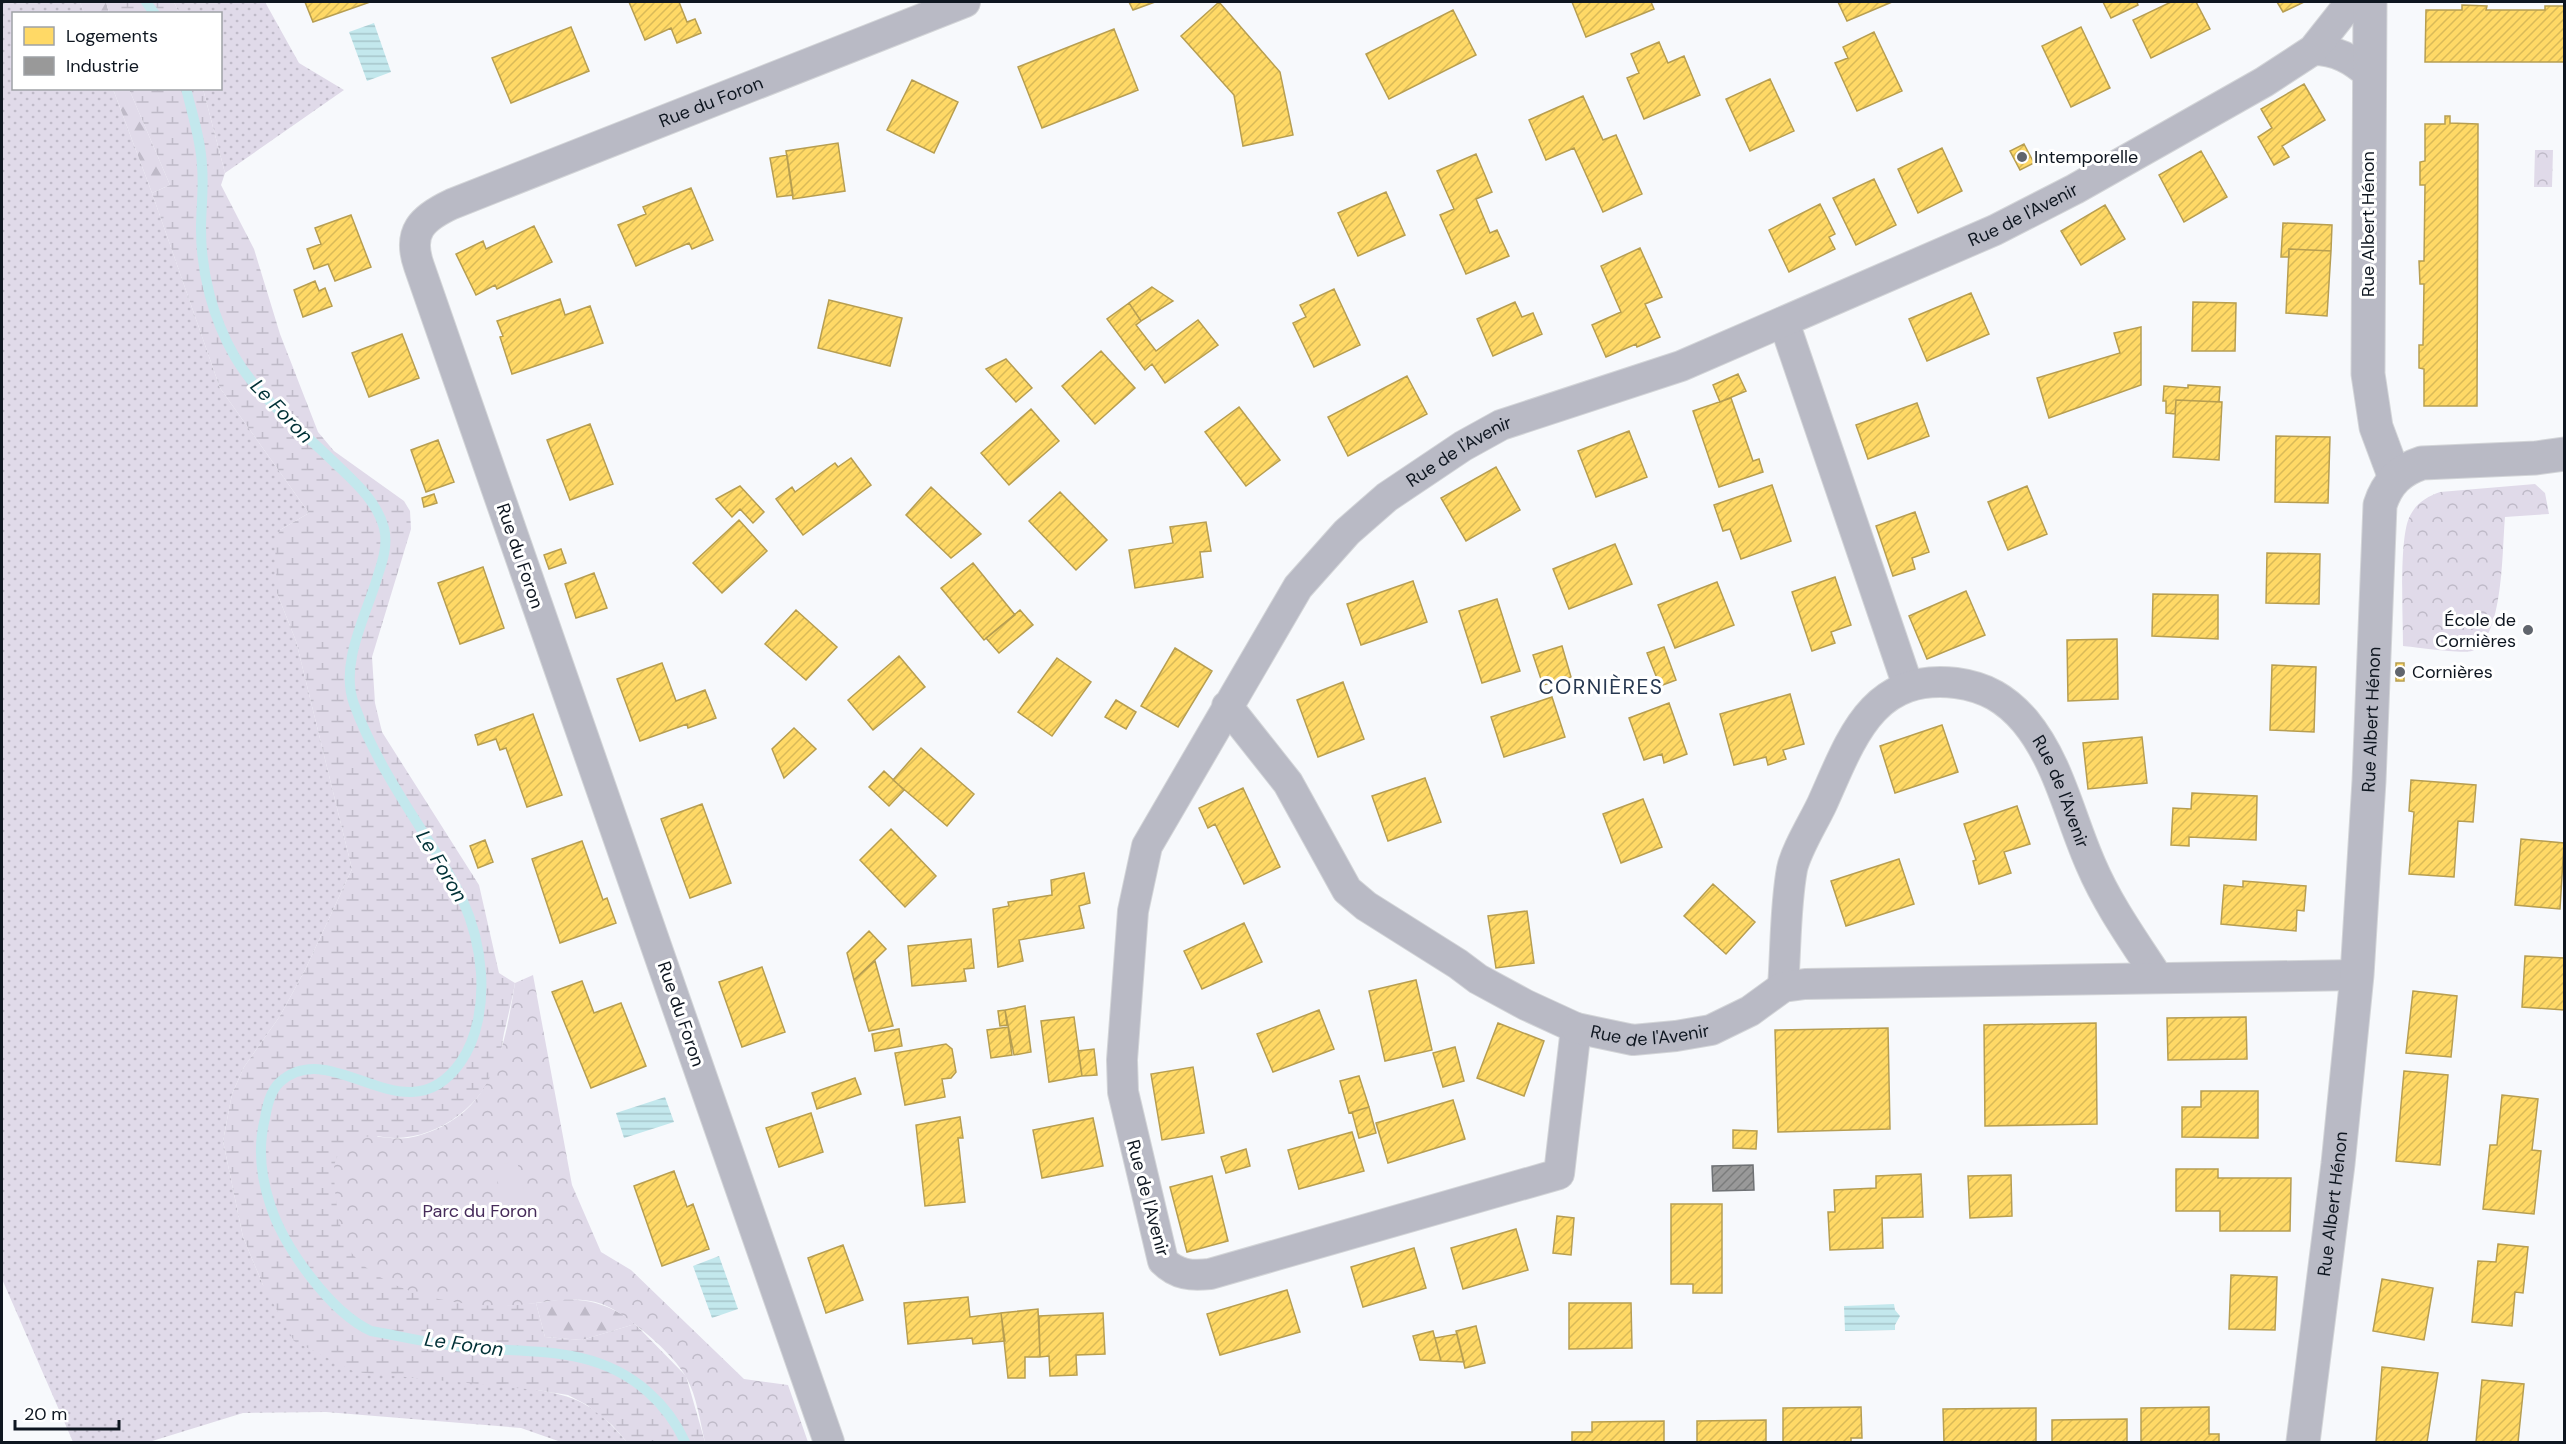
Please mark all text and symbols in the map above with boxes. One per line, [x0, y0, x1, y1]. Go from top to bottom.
legend [12, 12, 222, 90]
text: Logements [66, 24, 158, 48]
text: Industrie [66, 54, 139, 78]
street label: Rue du Foron [656, 71, 766, 133]
place label: Intemporelle [2034, 145, 2138, 169]
marker: Intemporelle [2015, 150, 2029, 164]
street label: Rue Albert Hénon [2356, 151, 2380, 297]
street label: Rue de l'Avenir [1964, 177, 2082, 252]
water label: Le Foron [245, 373, 319, 449]
street label: Rue de l'Avenir [1401, 410, 1515, 493]
street label: Rue du Foron [491, 500, 549, 612]
place label: École de Cornières [2435, 608, 2516, 653]
marker: École de Cornières [2521, 623, 2535, 637]
street label: Rue Albert Hénon [2356, 646, 2386, 793]
place label: Cornières [2412, 660, 2493, 684]
marker: Cornières [2393, 665, 2407, 679]
district label: CORNIÈRES [1538, 673, 1664, 701]
street label: Rue de l'Avenir [2027, 731, 2095, 852]
water label: Le Foron [410, 825, 474, 907]
street label: Rue du Foron [652, 958, 710, 1070]
street label: Rue de l'Avenir [1588, 1018, 1711, 1053]
street label: Rue Albert Hénon [2312, 1130, 2353, 1278]
street label: Rue de l'Avenir [1121, 1137, 1175, 1259]
park label: Parc du Foron [423, 1199, 537, 1223]
water label: Le Foron [423, 1326, 505, 1362]
scale bar [15, 1393, 118, 1431]
text: 20 m [24, 1402, 67, 1426]

